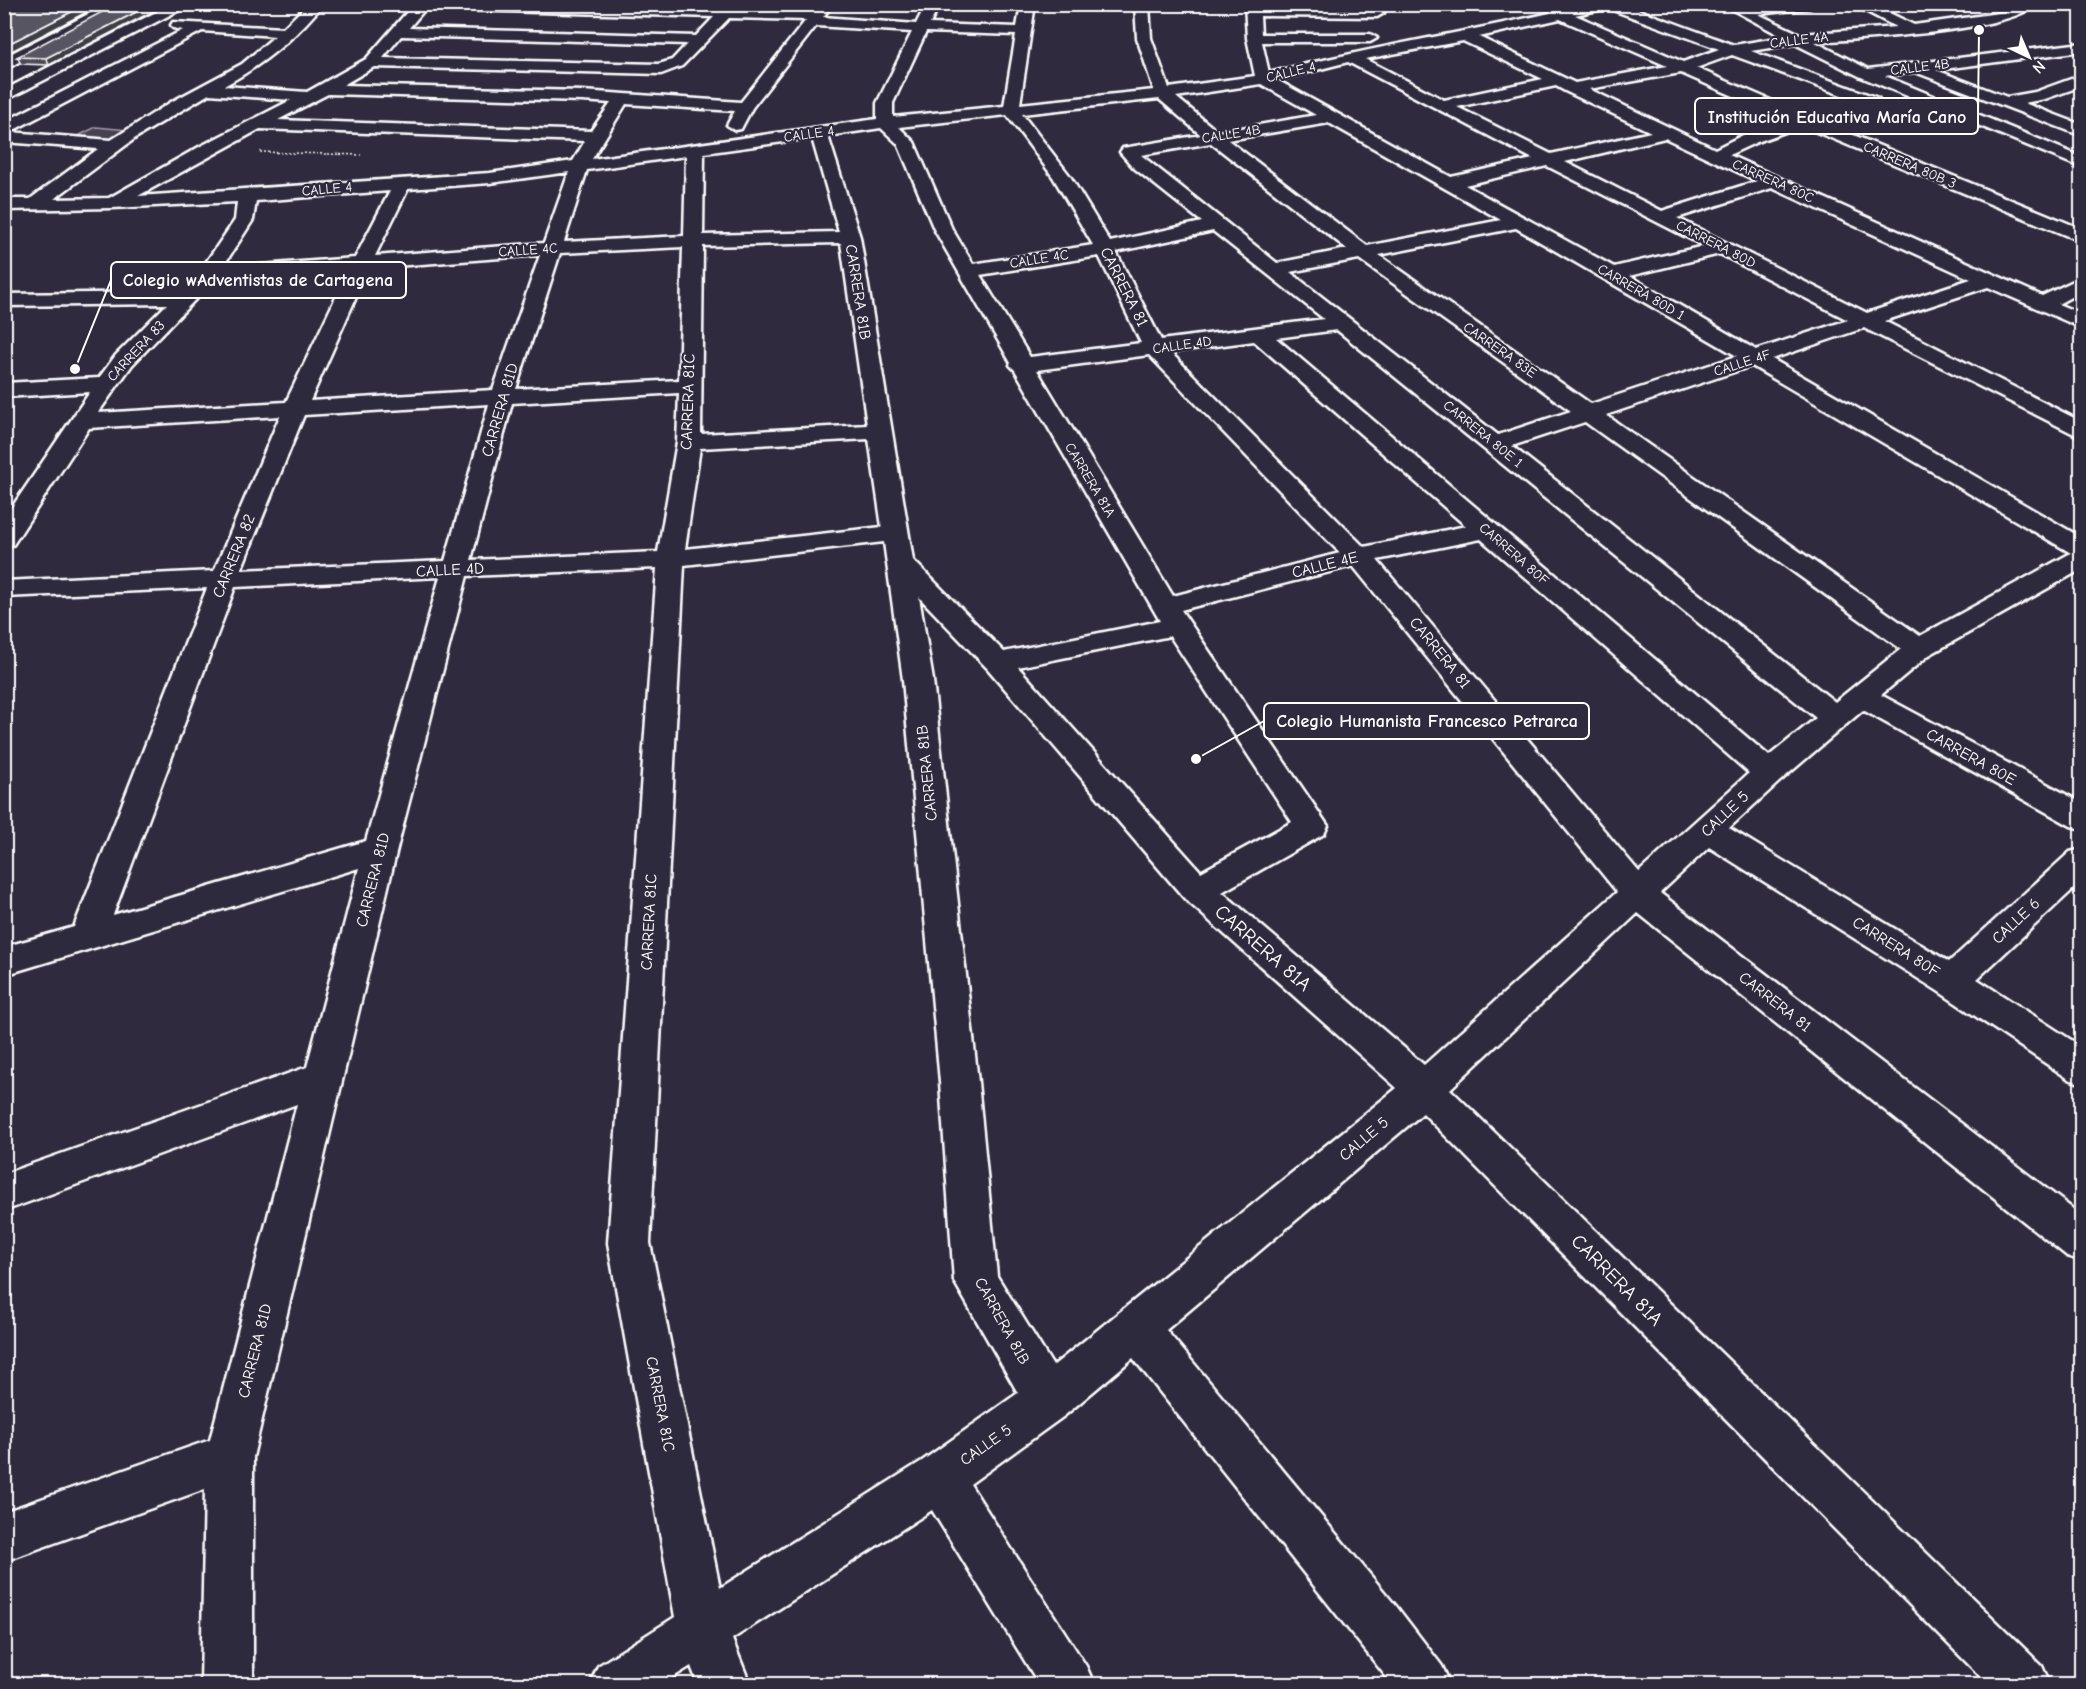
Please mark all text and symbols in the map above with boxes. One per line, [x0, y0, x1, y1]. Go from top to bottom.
north arrow [1999, 27, 2059, 87]
street label: CALLE 4A [1769, 28, 1829, 52]
street label: CALLE 4B [1890, 55, 1951, 79]
text: N [2029, 57, 2049, 77]
street label: CALLE 4 [1264, 58, 1318, 86]
callout: Institución Educativa María Cano [1695, 98, 1978, 134]
text: Institución Educativa María Cano [1708, 107, 1966, 128]
street label: CALLE 4B [1200, 121, 1262, 147]
street label: CALLE 4 [783, 122, 835, 146]
street label: CARRERA 80B 3 [1861, 138, 1959, 192]
street label: CARRERA 80C [1730, 155, 1817, 207]
street label: CALLE 4 [301, 178, 353, 200]
street label: CARRERA 80D [1673, 217, 1759, 272]
street label: CALLE 4C [498, 239, 559, 261]
street label: CARRERA 81B [842, 243, 874, 341]
street label: CARRERA 81 [1096, 244, 1152, 330]
street label: CALLE 4C [1008, 246, 1070, 272]
street label: CARRERA 80D 1 [1594, 260, 1688, 324]
callout: Colegio wAdventistas de Cartagena [111, 262, 406, 298]
text: Colegio wAdventistas de Cartagena [123, 270, 393, 291]
street label: CARRERA 83 [103, 317, 169, 385]
street label: CARRERA 83E [1460, 318, 1540, 382]
street label: CALLE 4D [1151, 332, 1213, 358]
street label: CALLE 4F [1711, 346, 1773, 380]
street label: CARRERA 81C [677, 353, 699, 450]
street label: CARRERA 81D [478, 361, 522, 459]
street label: CARRERA 80E 1 [1440, 397, 1526, 471]
street label: CARRERA 81A [1061, 440, 1119, 520]
street label: CARRERA 82 [209, 512, 259, 600]
street label: CARRERA 80F [1476, 519, 1552, 589]
street label: CALLE 4E [1290, 548, 1360, 582]
street label: CALLE 4D [416, 559, 484, 581]
street label: CARRERA 81 [1406, 614, 1474, 692]
callout: Colegio Humanista Francesco Petrarca [1264, 703, 1589, 739]
text: Colegio Humanista Francesco Petrarca [1276, 711, 1578, 732]
street label: CARRERA 81B [913, 724, 941, 822]
street label: CARRERA 80E [1923, 725, 2019, 789]
street label: CALLE 5 [1697, 787, 1753, 841]
street label: CARRERA 81D [353, 831, 393, 929]
street label: CARRERA 81C [637, 873, 661, 971]
street label: CALLE 6 [1988, 894, 2044, 948]
street label: CARRERA 81A [1210, 900, 1316, 996]
street label: CARRERA 80F [1849, 913, 1943, 981]
street label: CARRERA 81 [1735, 968, 1815, 1036]
street label: CALLE 5 [1336, 1113, 1392, 1165]
street label: CARRERA 81A [1566, 1229, 1668, 1331]
street label: CARRERA 81B [971, 1274, 1033, 1368]
street label: CARRERA 81D [235, 1302, 275, 1400]
street label: CARRERA 81C [642, 1355, 678, 1453]
street label: CALLE 5 [957, 1421, 1015, 1469]

